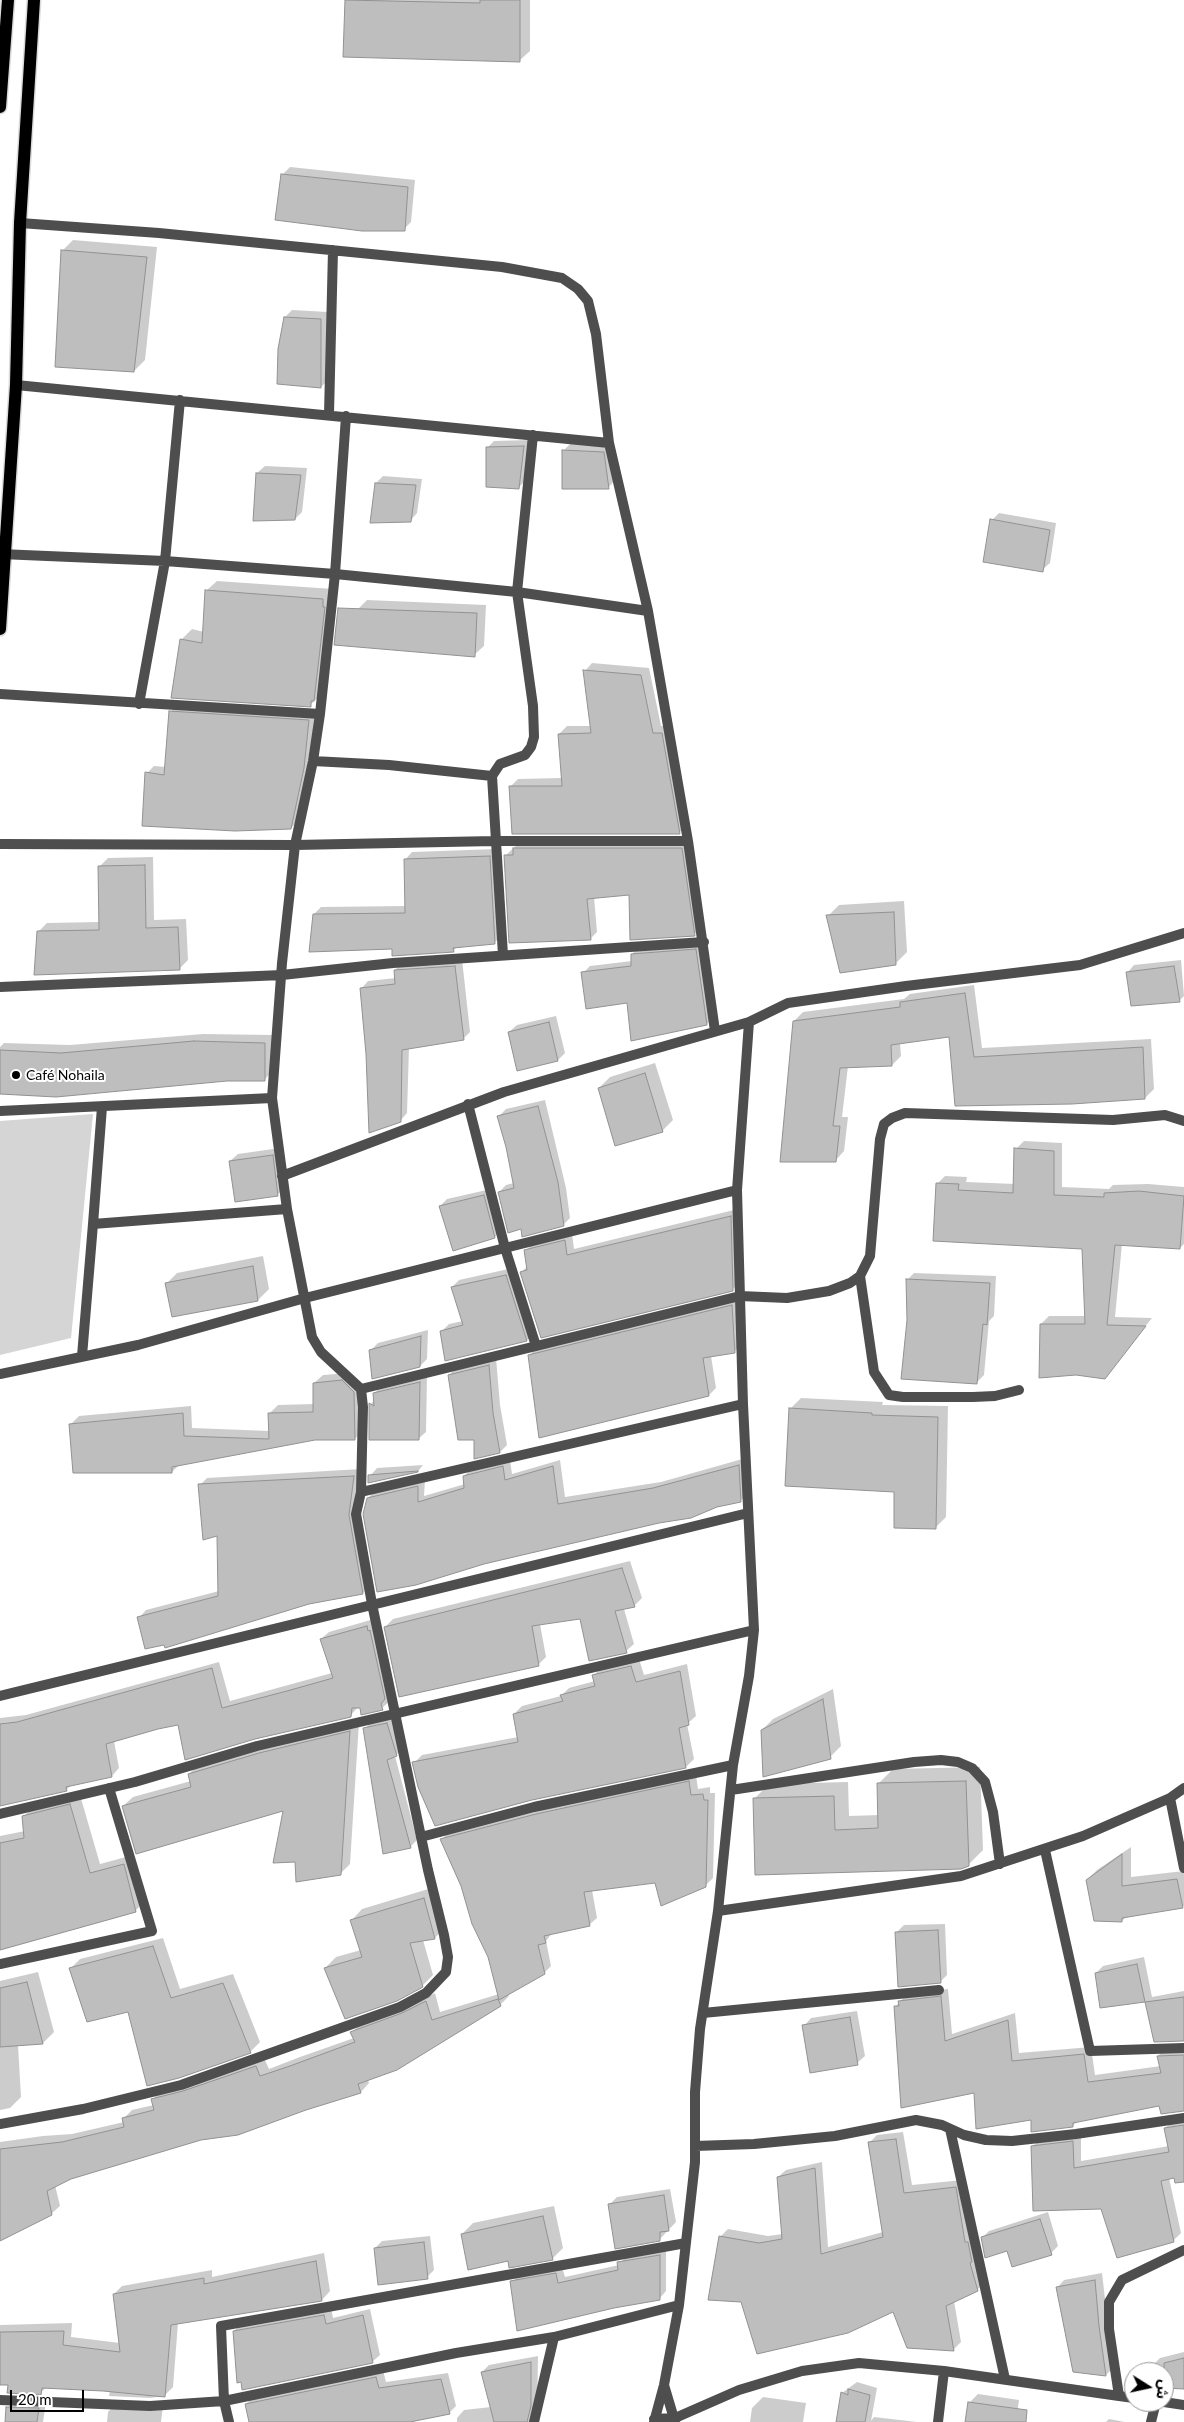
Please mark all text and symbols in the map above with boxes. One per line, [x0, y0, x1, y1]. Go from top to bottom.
place label: Café Nohaila [26, 1067, 105, 1083]
marker: Café Nohaila [10, 1069, 22, 1081]
north arrow [1124, 2362, 1174, 2412]
text: ش [1153, 2379, 1173, 2400]
scale bar [12, 2380, 86, 2412]
text: 20 m [18, 2390, 52, 2408]

